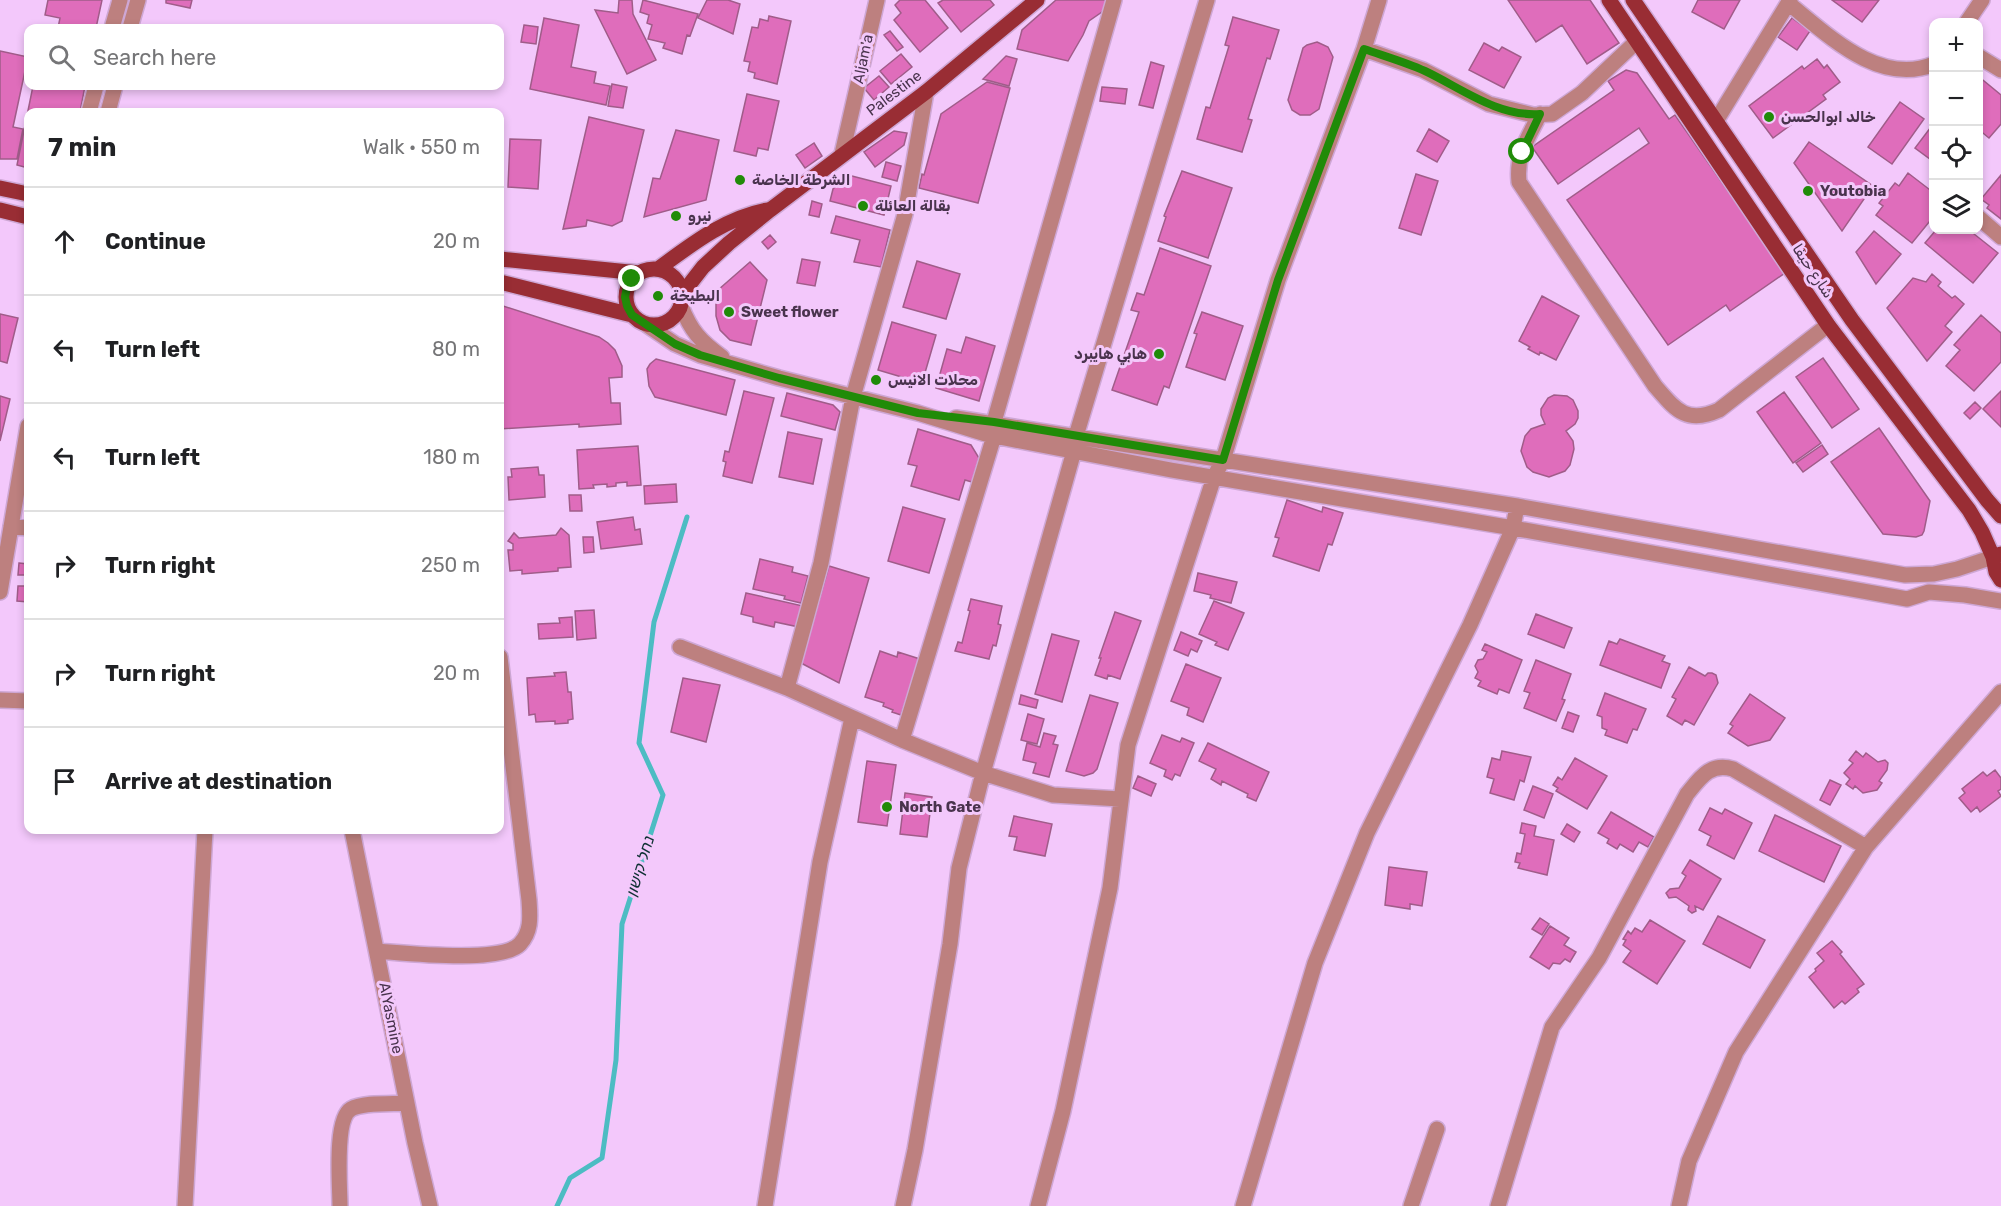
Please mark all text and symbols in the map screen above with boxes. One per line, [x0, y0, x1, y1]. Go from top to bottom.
map controls [1929, 18, 1983, 234]
button: + [1929, 18, 1983, 72]
search box [24, 24, 504, 90]
street label: Aljam'a [849, 33, 877, 85]
icon: search [45, 41, 78, 74]
text: Search here [93, 44, 216, 71]
street label: Palestine [863, 66, 925, 120]
button: − [1929, 72, 1983, 126]
place label: خالد ابوالحسن [1781, 108, 1876, 126]
marker: خالد ابوالحسن [1762, 110, 1776, 124]
button: locate [1929, 126, 1983, 180]
text: 7 min [48, 132, 116, 163]
text: Walk · 550 m [363, 135, 480, 159]
route start [1508, 138, 1534, 164]
place label: الشرطة الخاصة [752, 171, 850, 189]
marker: الشرطة الخاصة [733, 173, 747, 187]
button: layers [1929, 180, 1983, 234]
place label: Youtobia [1820, 182, 1887, 200]
marker: Youtobia [1801, 184, 1815, 198]
place label: بقالة العائلة [875, 197, 950, 215]
marker: بقالة العائلة [856, 199, 870, 213]
place label: نيرو [688, 207, 712, 225]
marker: نيرو [669, 209, 683, 223]
icon: ahead [48, 225, 81, 258]
text: Continue [105, 228, 206, 255]
text: 20 m [433, 229, 480, 253]
street label: شارع حيفا [1787, 241, 1838, 303]
route end [618, 265, 644, 291]
place label: البطيخة [670, 287, 720, 305]
marker: البطيخة [651, 289, 665, 303]
place label: Sweet flower [741, 303, 839, 321]
marker: Sweet flower [722, 305, 736, 319]
icon: left [48, 333, 81, 366]
text: Turn left [105, 336, 200, 363]
text: 80 m [432, 337, 480, 361]
place label: هابي هايبرد [1074, 345, 1147, 366]
marker: هابي هايبرد [1152, 347, 1166, 361]
place label: محلات الانيس [888, 371, 978, 389]
marker: محلات الانيس [869, 373, 883, 387]
icon: left [48, 441, 81, 474]
text: Turn left [105, 444, 200, 471]
text: 180 m [423, 445, 480, 469]
icon: right [48, 549, 81, 582]
text: Turn right [105, 552, 215, 579]
text: 250 m [421, 553, 480, 577]
icon: right [48, 657, 81, 690]
text: Turn right [105, 660, 215, 687]
text: 20 m [433, 661, 480, 685]
icon: arrive [48, 765, 81, 798]
text: Arrive at destination [105, 768, 332, 795]
place label: North Gate [899, 798, 981, 816]
marker: North Gate [880, 800, 894, 814]
water label: נחל קישון [622, 834, 658, 898]
street label: AlYasmine [375, 981, 407, 1055]

